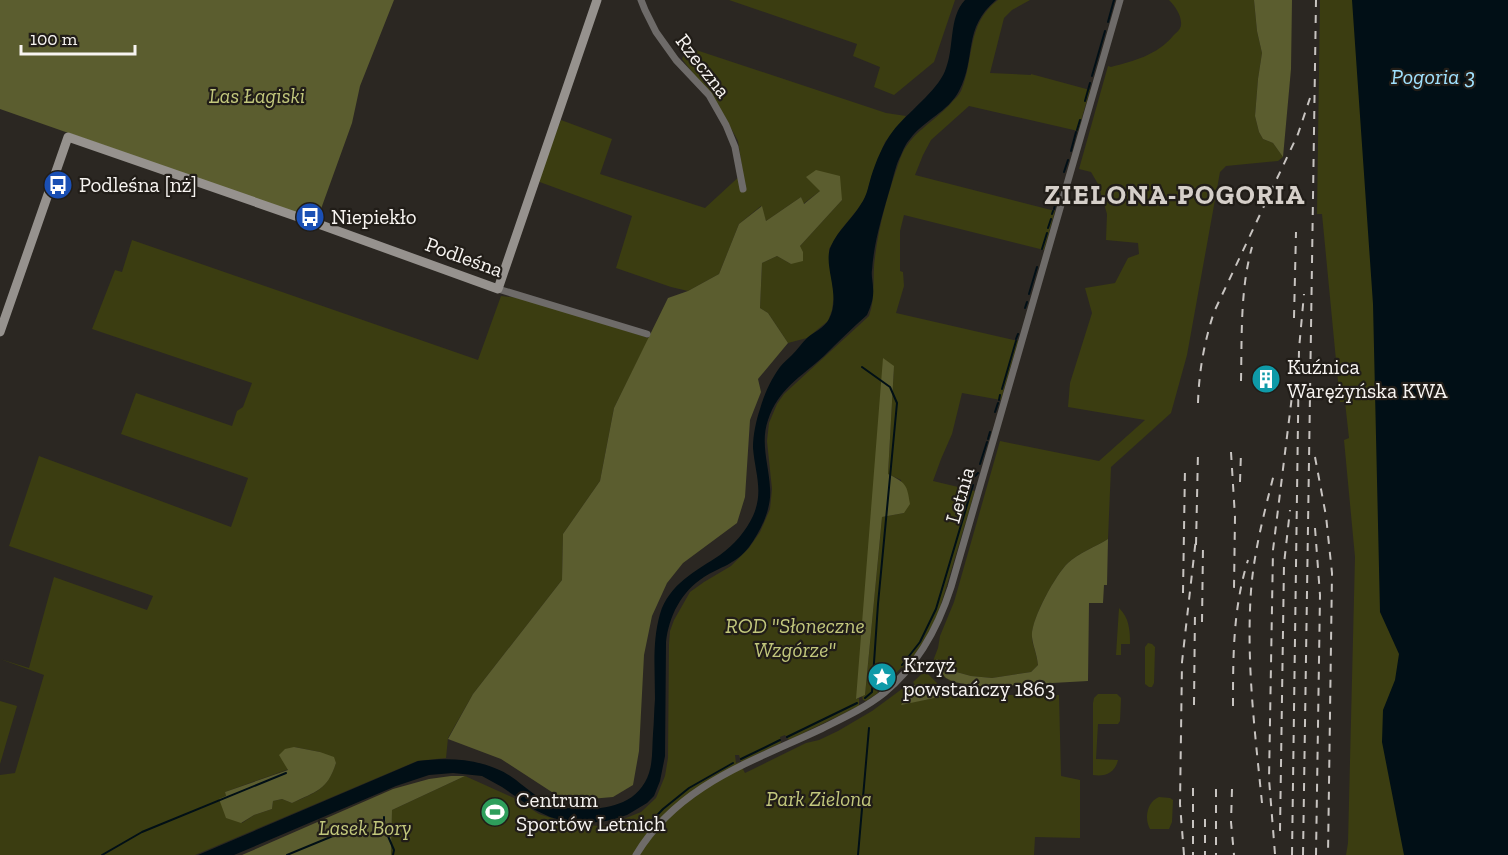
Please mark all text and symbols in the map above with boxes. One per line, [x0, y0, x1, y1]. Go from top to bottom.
scale bar [21, 18, 135, 56]
text: 100 m [30, 28, 78, 50]
street label: Rzeczna [671, 29, 736, 103]
water label: Pogoria 3 [1391, 63, 1475, 90]
park label: Las Łagiski [209, 83, 305, 108]
bus stop icon: Podleśna [nż] [42, 169, 74, 201]
place label: Podleśna [nż] [79, 172, 197, 197]
district label: ZIELONA-POGORIA [1044, 179, 1306, 211]
bus stop icon: Niepiekło [294, 201, 326, 233]
place label: Niepiekło [331, 204, 417, 229]
street label: Podleśna [422, 231, 506, 282]
place label: Kuźnica Warężyńska KWA [1287, 354, 1448, 403]
building icon: Kuźnica Warężyńska KWA [1250, 363, 1282, 395]
street label: Letnia [940, 464, 979, 526]
park label: ROD "Słoneczne Wzgórze" [725, 613, 865, 662]
place label: Krzyż powstańczy 1863 [903, 652, 1055, 701]
place icon: Krzyż powstańczy 1863 [866, 661, 898, 693]
park label: Park Zielona [766, 786, 872, 811]
place label: Centrum Sportów Letnich [516, 787, 666, 836]
sports icon: Centrum Sportów Letnich [479, 796, 511, 828]
park label: Lasek Bory [319, 815, 412, 840]

